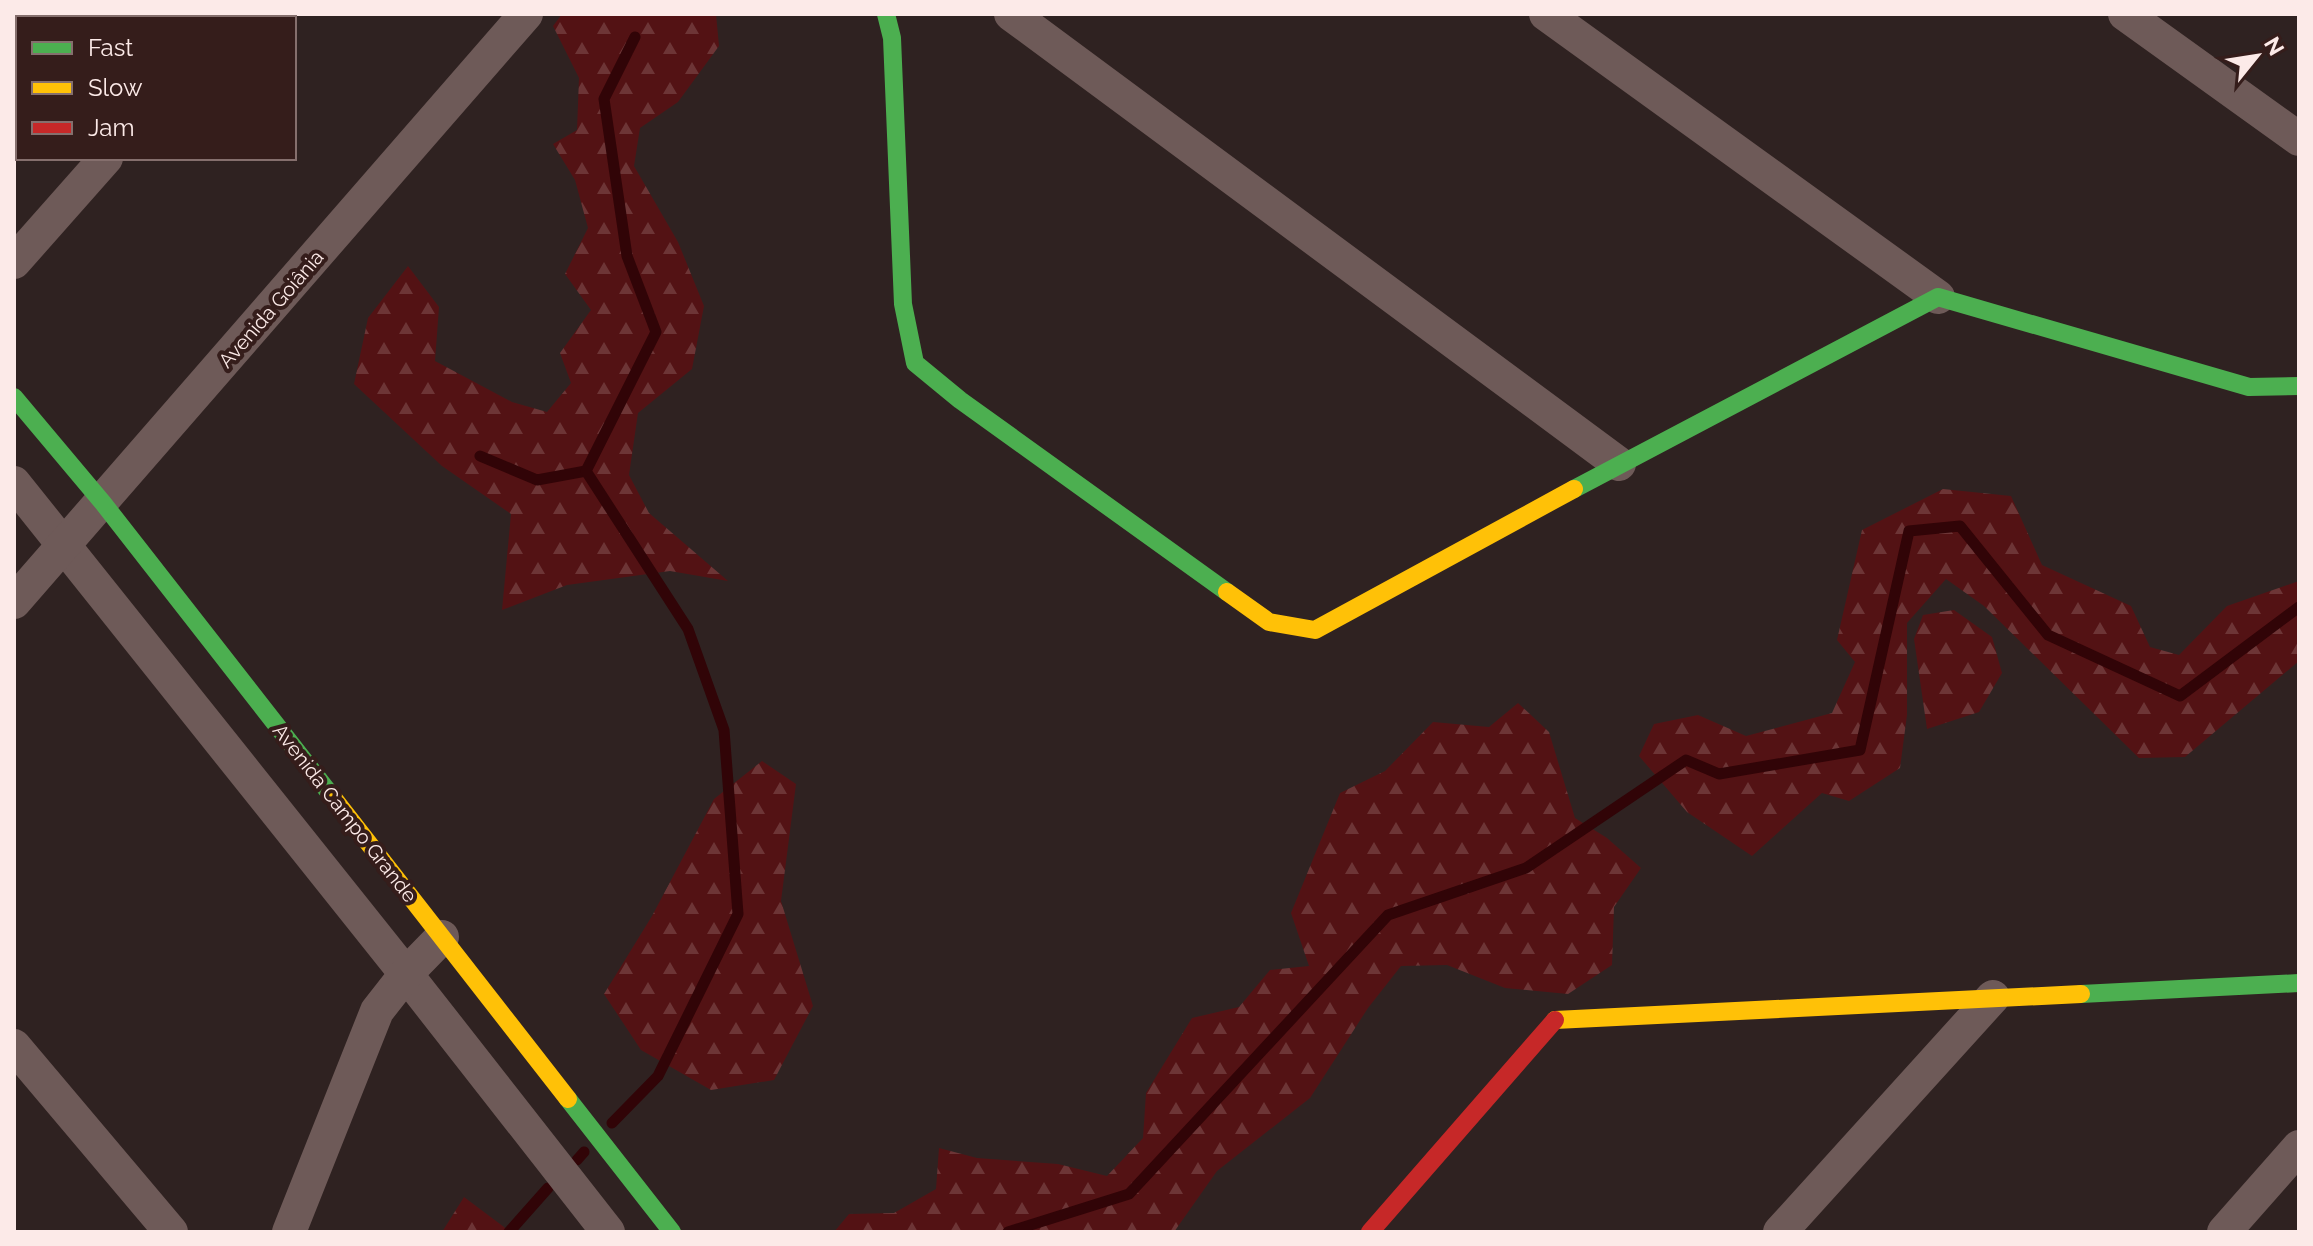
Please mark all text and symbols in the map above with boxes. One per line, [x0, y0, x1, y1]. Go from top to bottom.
legend [16, 16, 296, 160]
north arrow [2217, 16, 2297, 96]
text: N [2259, 32, 2290, 60]
text: Fast [88, 33, 133, 62]
text: Slow [88, 73, 143, 102]
text: Jam [88, 113, 134, 142]
street label: Avenida Goiânia [213, 245, 329, 373]
street label: Avenida Campo Grande [268, 719, 422, 907]

